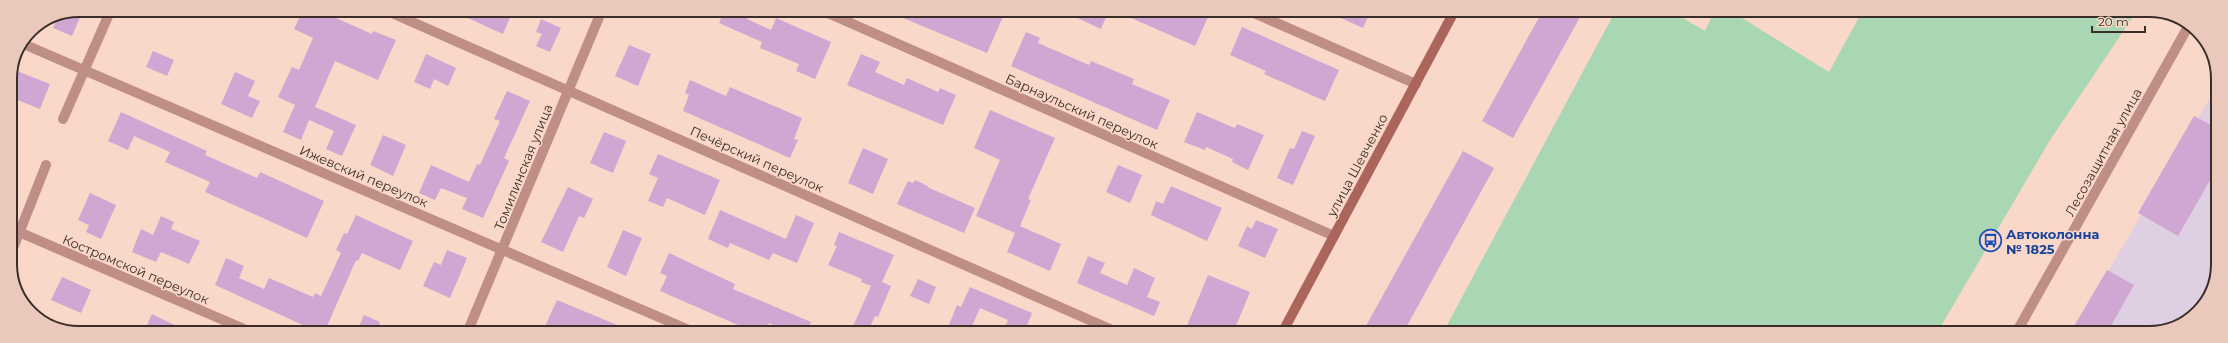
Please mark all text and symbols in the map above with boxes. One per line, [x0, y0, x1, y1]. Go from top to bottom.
scale bar [2092, 8, 2145, 34]
text: 20 m [2098, 14, 2129, 29]
street label: Барнаульский переулок [1003, 70, 1161, 152]
street label: Лесозащитная улица [2061, 85, 2145, 219]
street label: Томилинская улица [490, 102, 556, 232]
street label: улица Шевченко [1323, 111, 1391, 220]
street label: Печёрский переулок [688, 122, 827, 196]
street label: Ижевский переулок [297, 142, 431, 210]
place label: Автоколонна № 1825 [2006, 226, 2099, 257]
bus stop icon: Автоколонна № 1825 [1977, 228, 2003, 254]
street label: Костромской переулок [60, 231, 212, 307]

